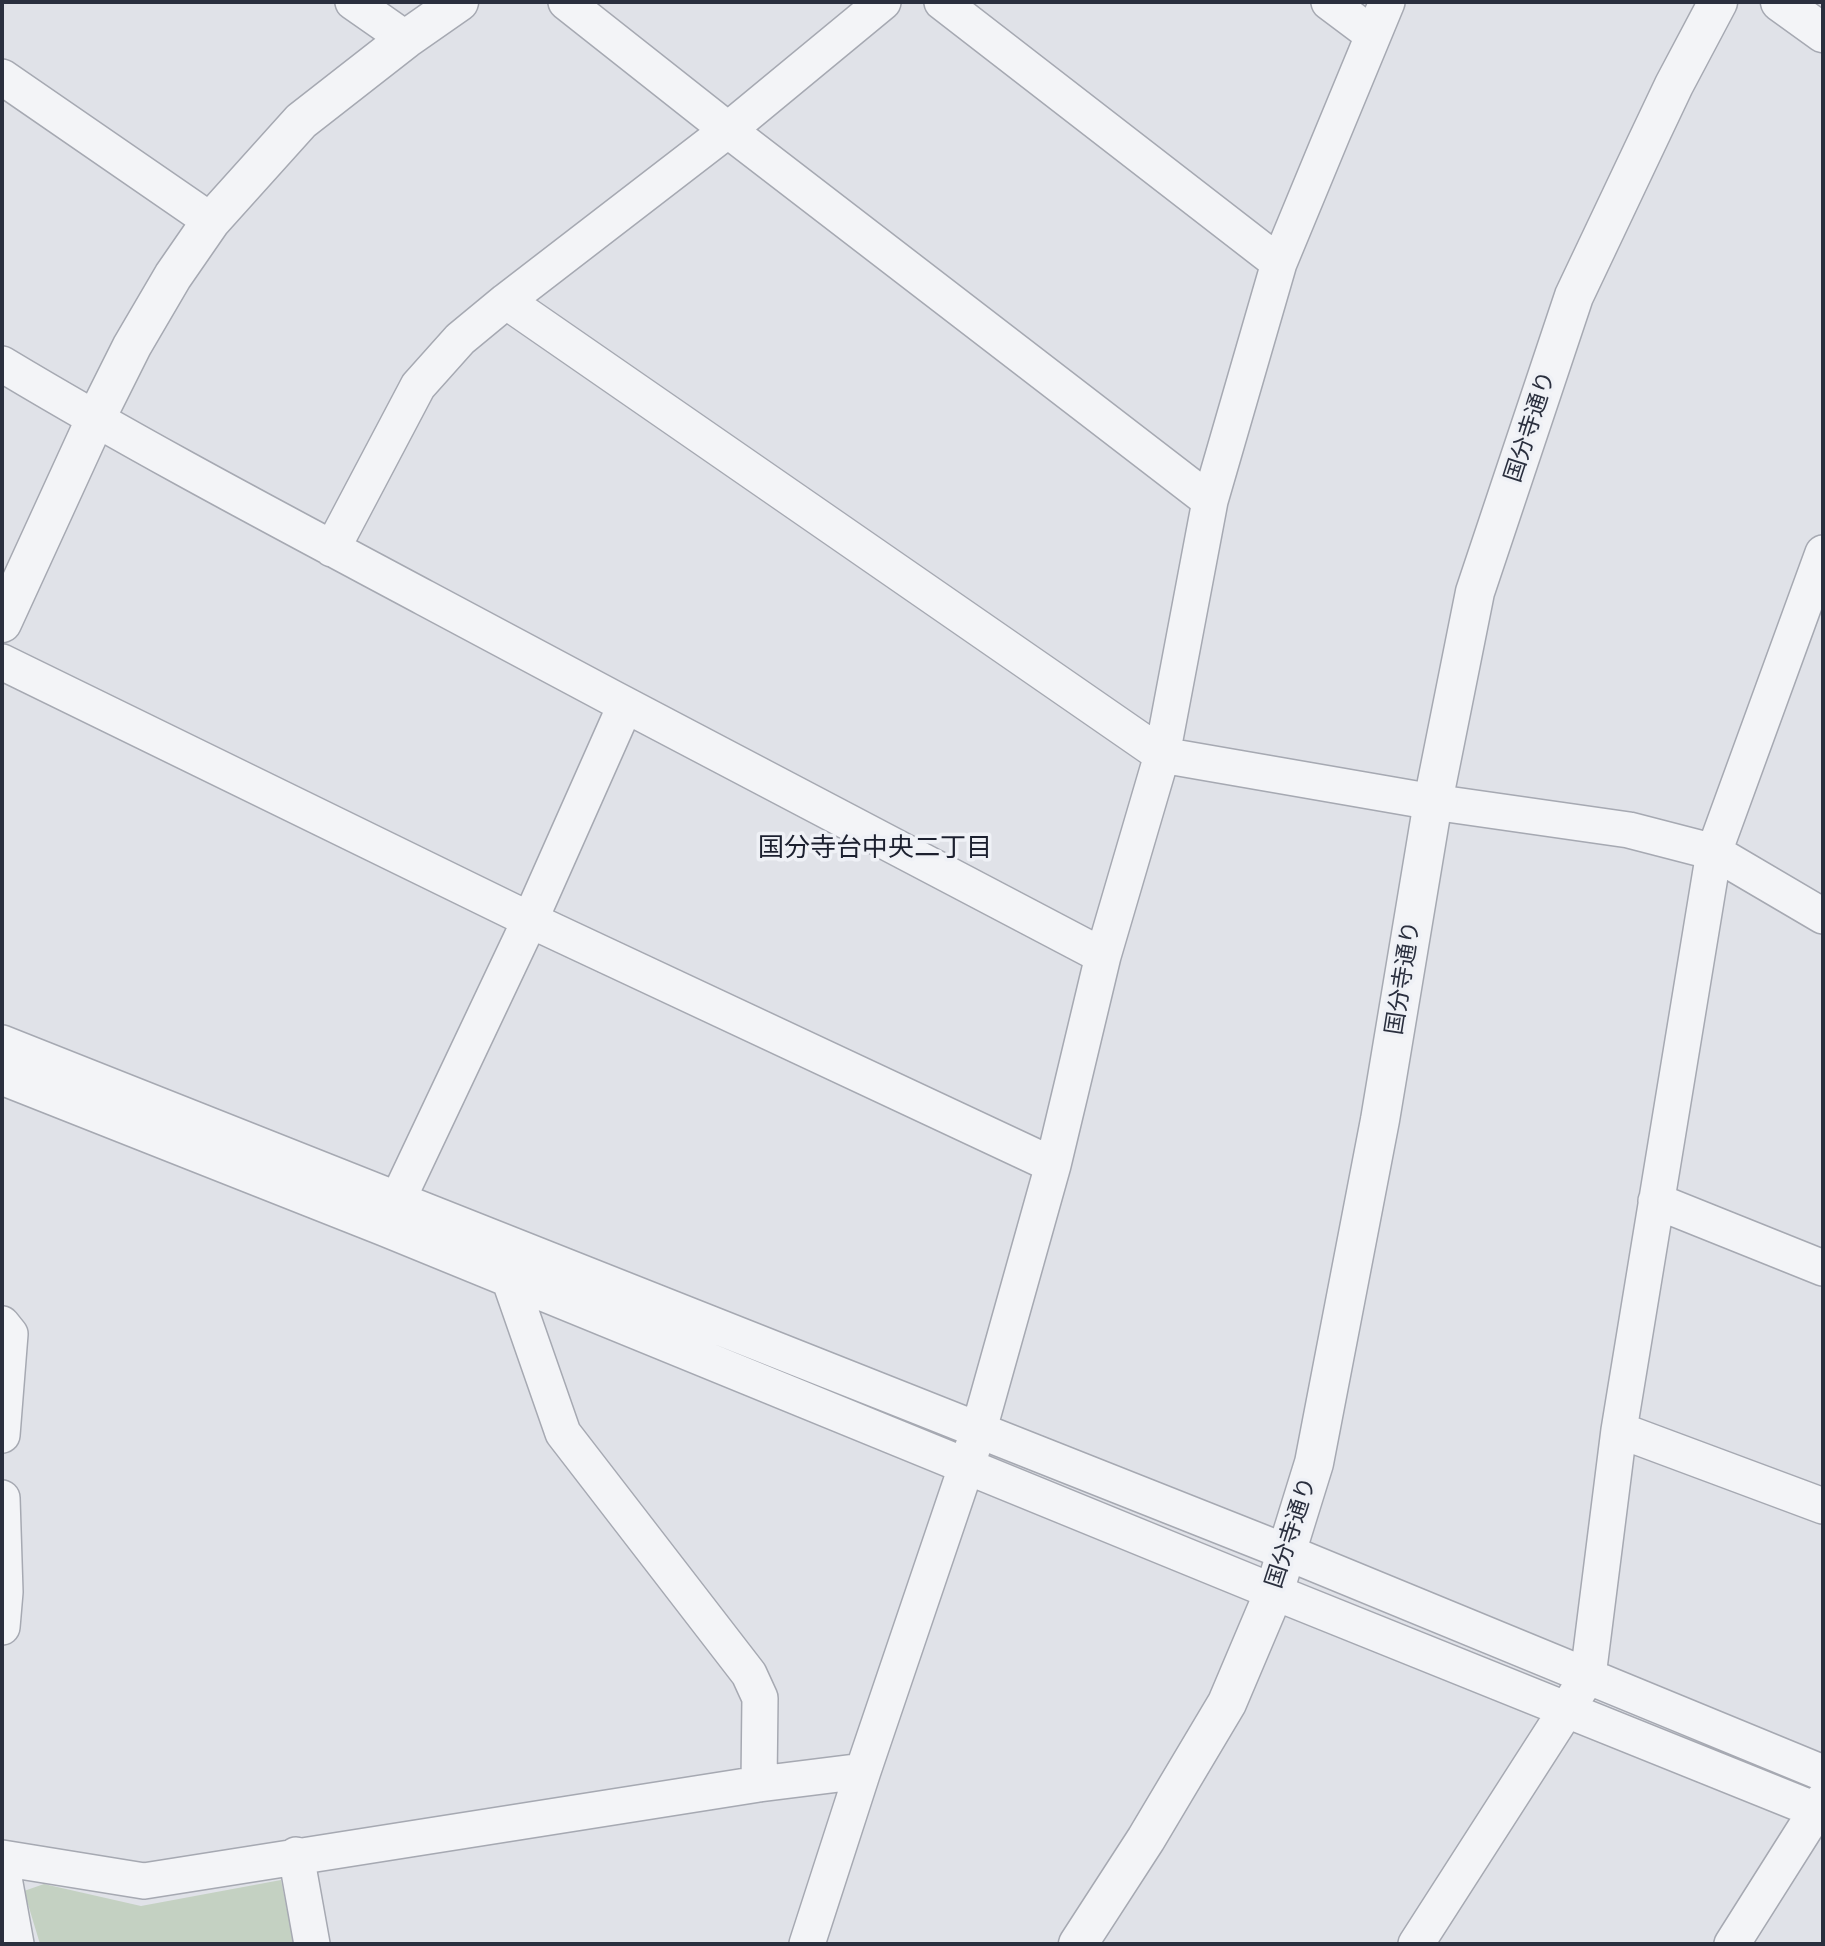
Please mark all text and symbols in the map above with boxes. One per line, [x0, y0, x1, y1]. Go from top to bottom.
street label: 国分寺通り [1500, 368, 1562, 486]
district label: 国分寺台中央二丁目 [758, 833, 992, 865]
street label: 国分寺通り [1381, 919, 1427, 1037]
street label: 国分寺通り [1261, 1474, 1323, 1592]

